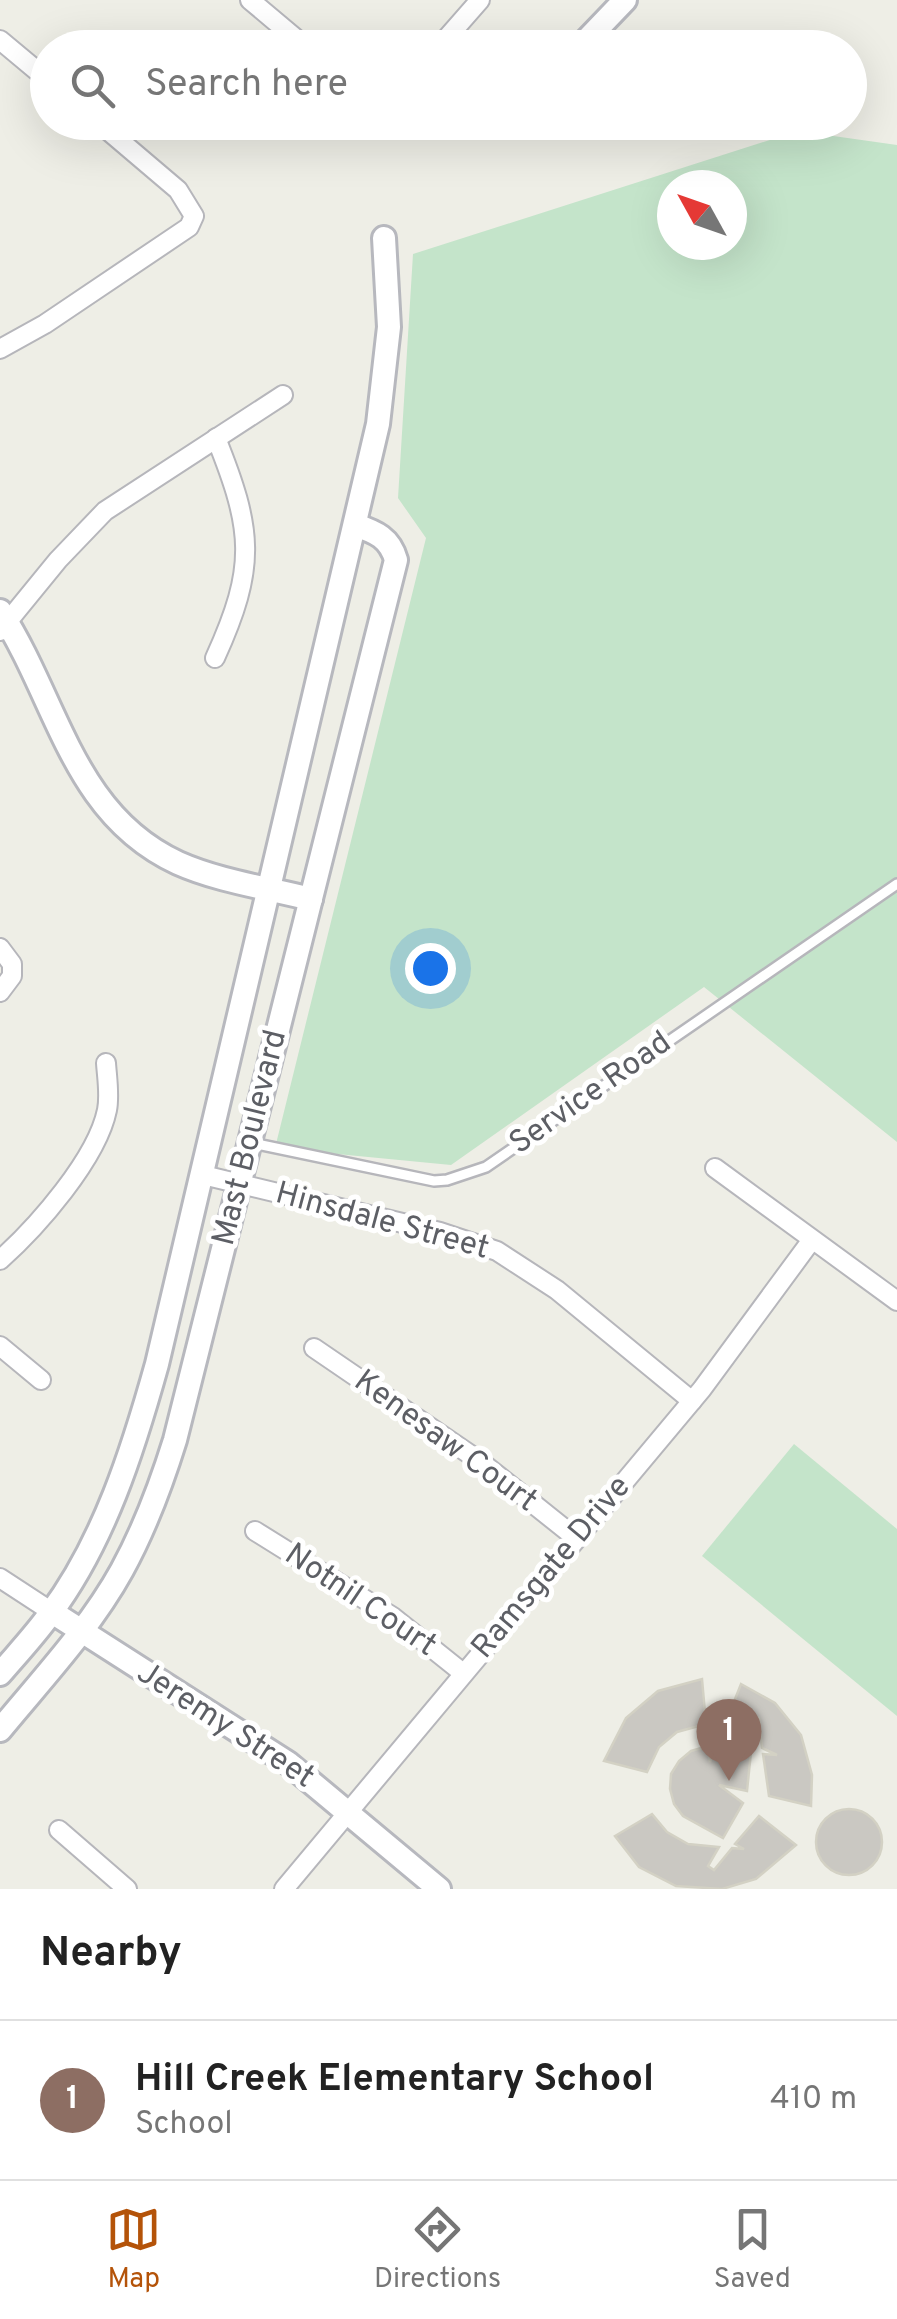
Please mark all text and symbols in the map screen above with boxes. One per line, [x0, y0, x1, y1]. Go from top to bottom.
search box [30, 30, 867, 140]
icon: search [65, 58, 120, 113]
text: Search here [145, 61, 348, 110]
north arrow [657, 170, 747, 260]
your location [405, 943, 456, 994]
street label: Service Road [502, 1024, 680, 1164]
street label: Mast Boulevard [205, 1026, 297, 1250]
street label: Hinsdale Street [271, 1174, 493, 1270]
street label: Kenesaw Court [346, 1362, 544, 1522]
street label: Ramsgate Drive [464, 1468, 640, 1668]
street label: Notnil Court [276, 1535, 444, 1667]
street label: Jeremy Street [129, 1654, 321, 1798]
pin: 1 [696, 1698, 762, 1781]
text: Nearby [40, 1928, 182, 1981]
text: Hill Creek Elementary School [135, 2056, 654, 2105]
text: 1 [66, 2080, 79, 2120]
text: 410 m [770, 2080, 857, 2120]
text: School [135, 2105, 233, 2145]
tab: Map [106, 2202, 161, 2298]
tab: Directions [374, 2202, 501, 2298]
tab: Saved [714, 2202, 791, 2298]

